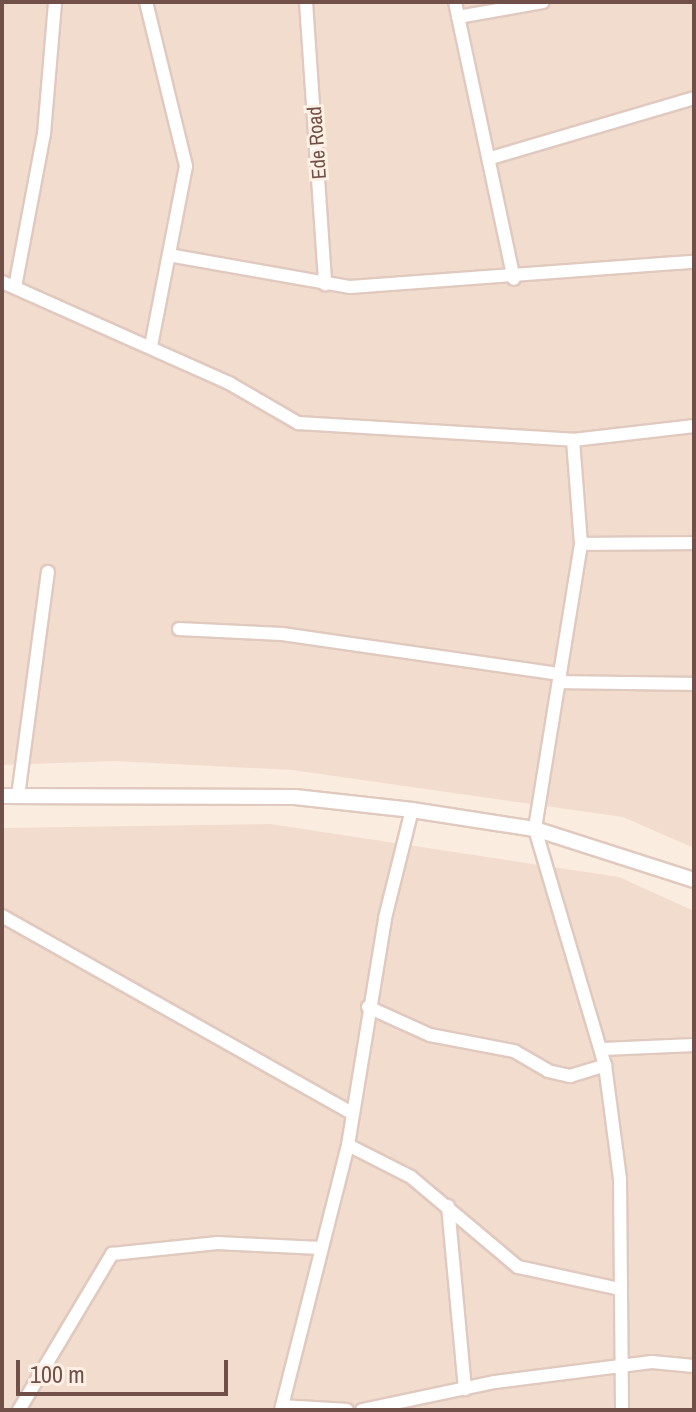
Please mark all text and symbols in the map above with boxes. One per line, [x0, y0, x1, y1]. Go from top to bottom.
street label: Ede Road [301, 106, 331, 180]
scale bar [20, 1344, 232, 1394]
text: 100 m [30, 1358, 85, 1390]

